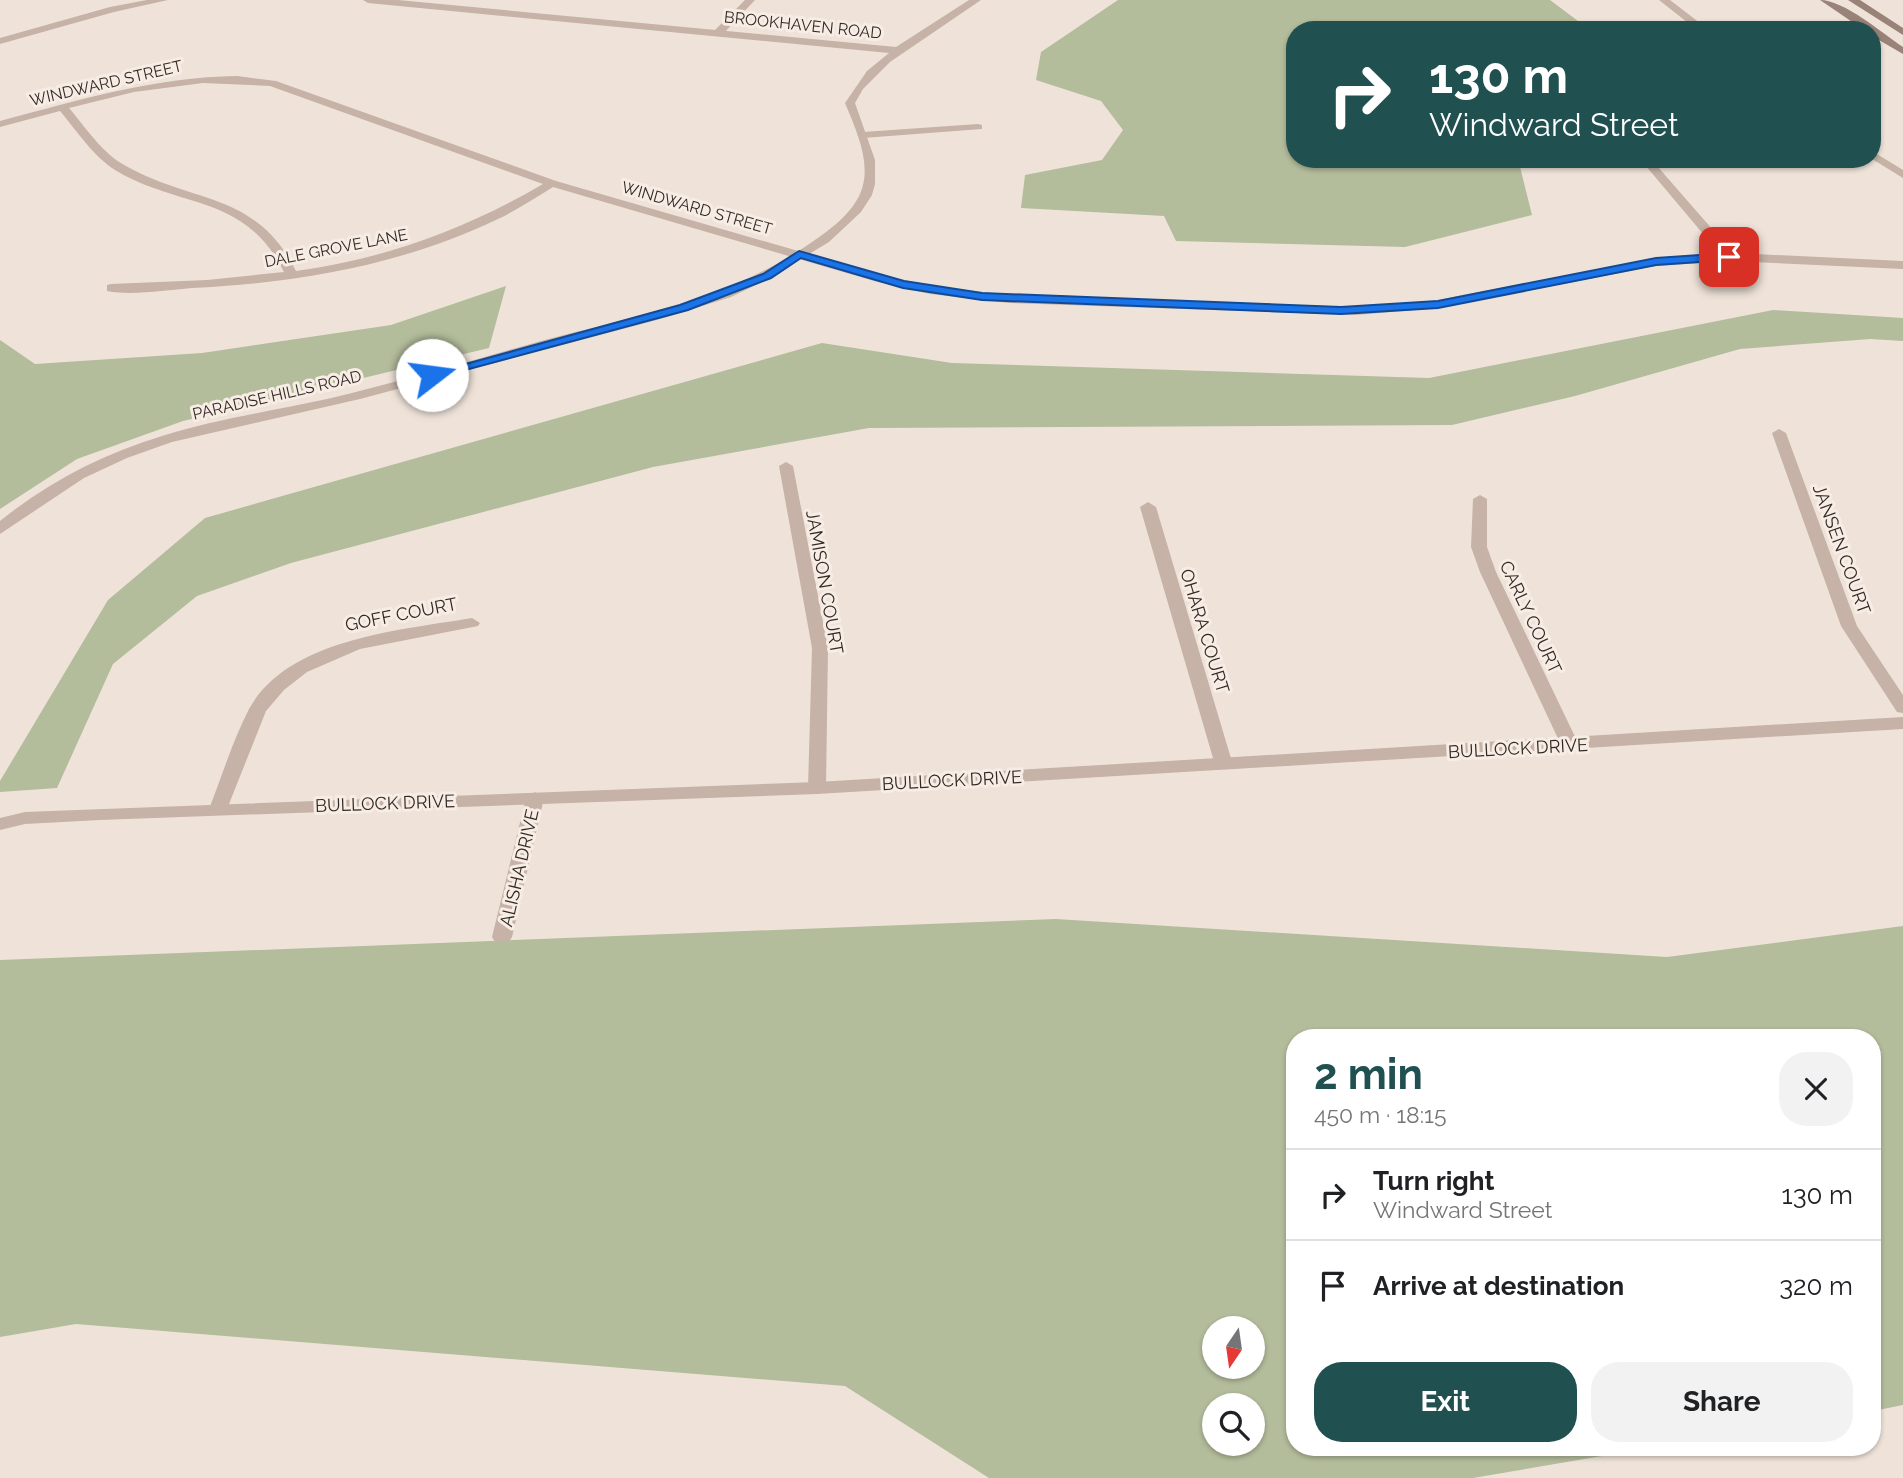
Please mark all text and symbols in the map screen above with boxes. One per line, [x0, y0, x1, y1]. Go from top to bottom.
street label: BROOKHAVEN ROAD [723, 7, 883, 43]
text: 130 m [1429, 47, 1568, 104]
icon: right [1314, 49, 1405, 140]
street label: WINDWARD STREET [28, 56, 184, 110]
text: Windward Street [1429, 106, 1679, 143]
street label: WINDWARD STREET [619, 177, 775, 239]
street label: DALE GROVE LANE [263, 225, 409, 271]
pin [1699, 227, 1759, 287]
icon: arrive [1710, 238, 1748, 276]
position arrow [395, 338, 469, 412]
street label: PARADISE HILLS ROAD [191, 366, 363, 424]
street label: JANSEN COURT [1809, 481, 1875, 617]
street label: JAMISON COURT [802, 508, 848, 656]
street label: CARLY COURT [1496, 557, 1566, 677]
street label: OHARA COURT [1176, 566, 1234, 696]
street label: GOFF COURT [343, 593, 459, 635]
street label: BULLOCK DRIVE [1447, 734, 1589, 762]
street label: BULLOCK DRIVE [881, 766, 1023, 794]
street label: BULLOCK DRIVE [315, 790, 455, 816]
street label: ALISHA DRIVE [495, 807, 543, 929]
text: 2 min [1314, 1050, 1423, 1099]
button: close [1779, 1052, 1853, 1126]
text: 450 m · 18:15 [1314, 1101, 1446, 1128]
text: Turn right [1373, 1166, 1494, 1196]
icon: right [1314, 1176, 1352, 1214]
text: 130 m [1782, 1180, 1853, 1210]
text: Windward Street [1373, 1196, 1552, 1223]
icon: arrive [1314, 1267, 1352, 1305]
text: Arrive at destination [1373, 1271, 1624, 1301]
text: 320 m [1779, 1271, 1853, 1301]
north arrow [1202, 1316, 1265, 1379]
map controls [1202, 1316, 1265, 1456]
button: Exit [1314, 1362, 1577, 1442]
button: Share [1591, 1362, 1853, 1442]
button: search [1202, 1393, 1265, 1456]

